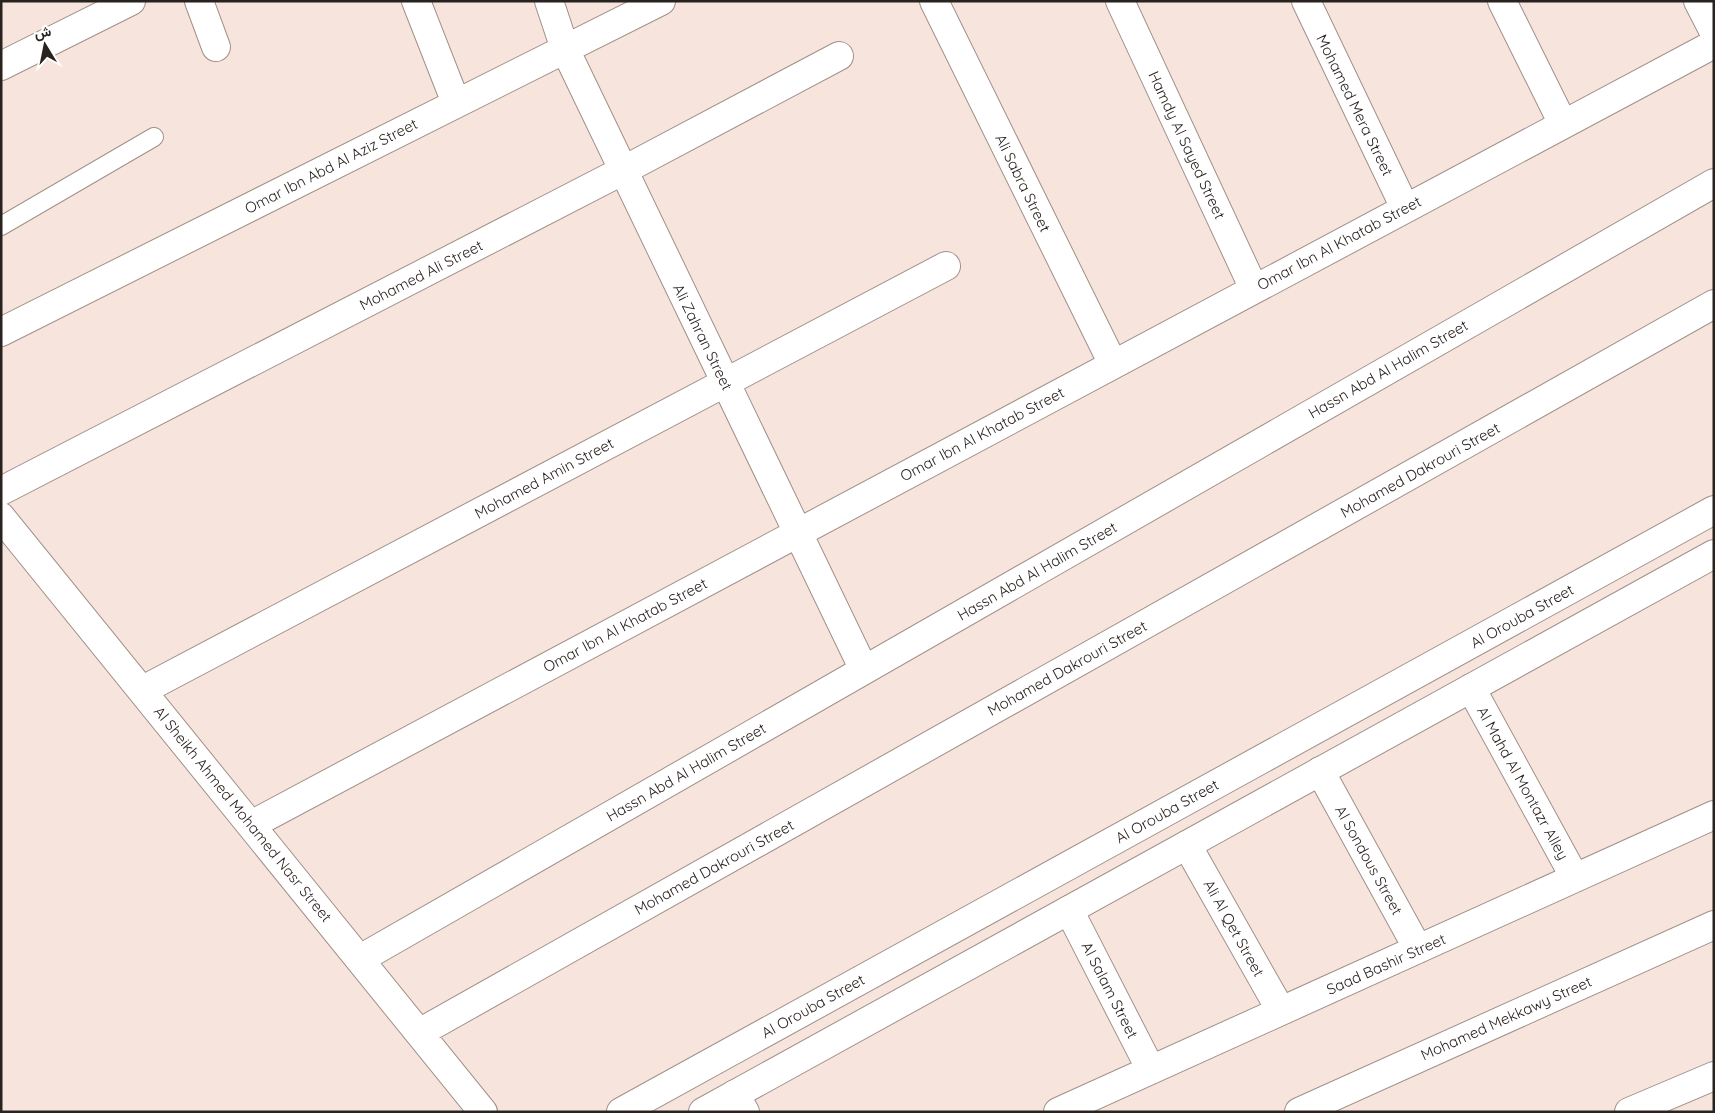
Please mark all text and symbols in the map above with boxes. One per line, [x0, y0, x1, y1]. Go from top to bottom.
north arrow [20, 20, 70, 70]
text: ش [33, 22, 53, 43]
street label: Mohamed Mera Street [1312, 31, 1398, 179]
street label: Hamdy Al Sayed Street [1144, 68, 1230, 222]
street label: Omar Ibn Abd Al Aziz Street [241, 114, 421, 218]
street label: Ali Sabra Street [991, 131, 1055, 235]
street label: Omar Ibn Al Khatab Street [1254, 192, 1424, 294]
street label: Mohamed Ali Street [356, 236, 486, 314]
street label: Ali Zahran Street [669, 281, 737, 393]
street label: Hassn Abd Al Halim Street [1305, 315, 1471, 423]
street label: Omar Ibn Al Khatab Street [897, 383, 1067, 485]
street label: Mohamed Dakrouri Street [1337, 418, 1503, 522]
street label: Mohamed Amin Street [471, 433, 617, 523]
street label: Hassn Abd Al Halim Street [954, 517, 1120, 625]
street label: Omar Ibn Al Khatab Street [540, 574, 710, 676]
street label: Al Orouba Street [1467, 580, 1577, 652]
street label: Mohamed Dakrouri Street [984, 616, 1150, 720]
street label: Al Sheikh Ahmed Mohamed Nasr Street [150, 702, 336, 926]
street label: Al Mahd Al Montazr Alley [1473, 703, 1573, 863]
street label: Hassn Abd Al Halim Street [603, 718, 769, 826]
street label: Al Orouba Street [1112, 775, 1222, 847]
street label: Al Sondous Street [1331, 802, 1407, 918]
street label: Mohamed Dakrouri Street [631, 815, 797, 919]
street label: Ali Al Qet Street [1199, 876, 1269, 980]
street label: Saad Bashir Street [1323, 929, 1449, 999]
street label: Al Salam Street [1077, 938, 1143, 1042]
street label: Al Orouba Street [758, 970, 868, 1042]
street label: Mohamed Mekkawy Street [1418, 972, 1594, 1064]

